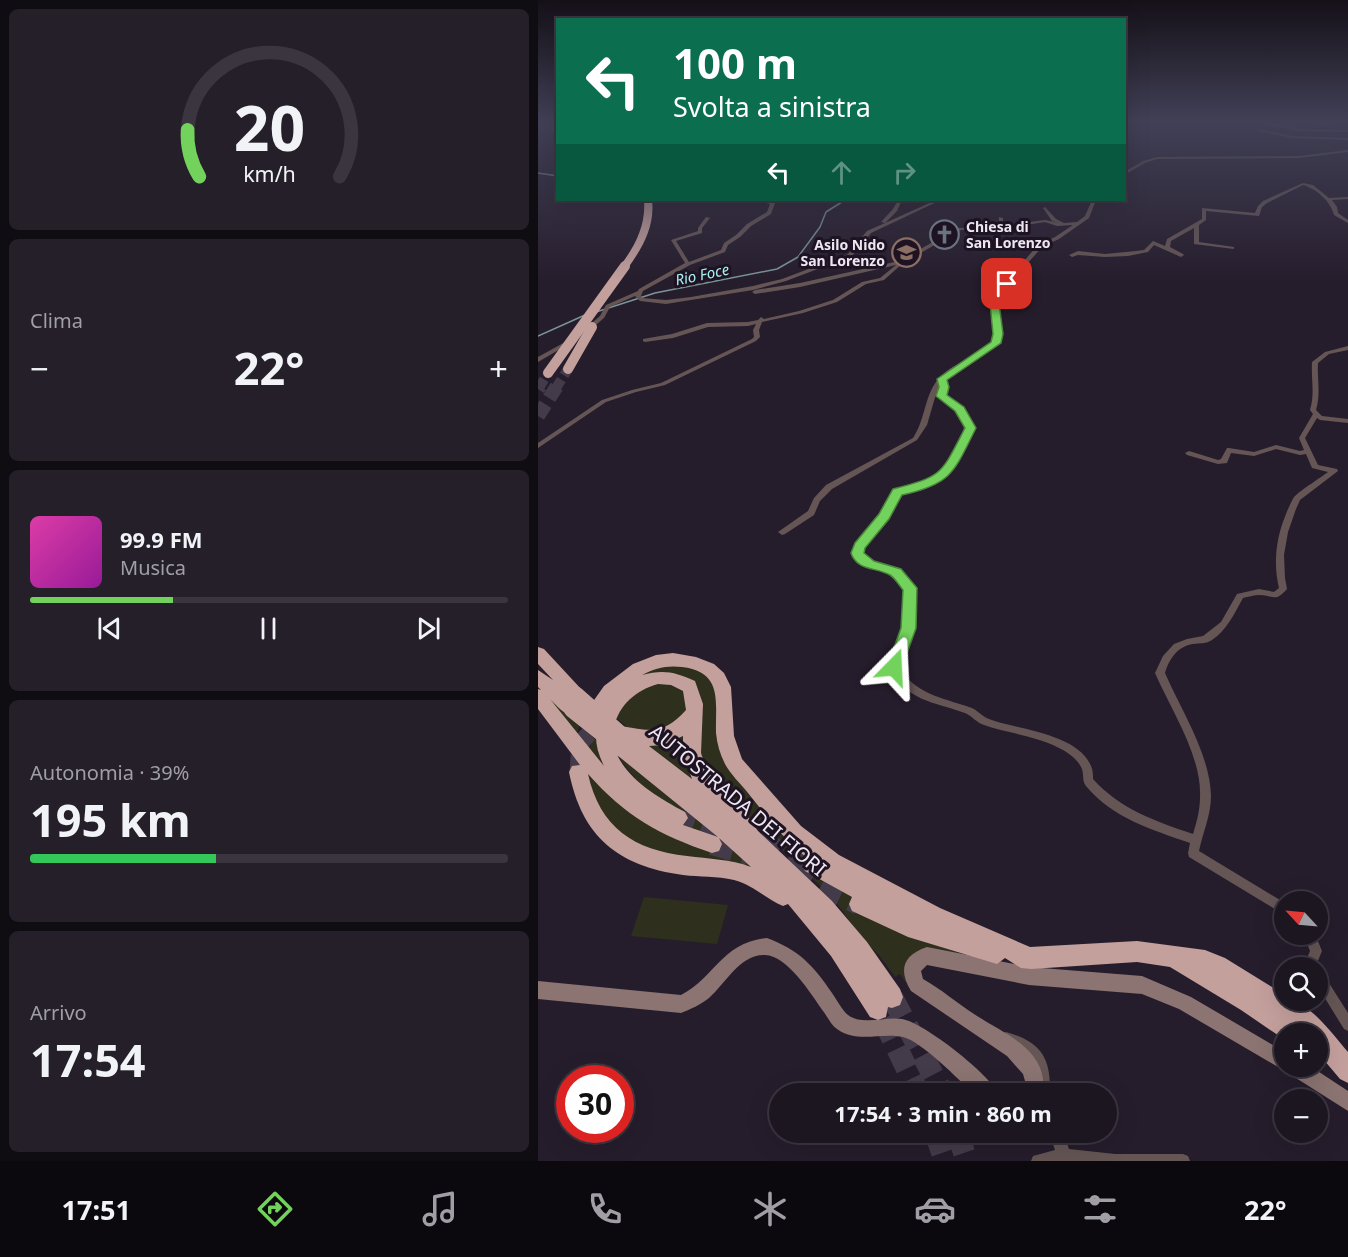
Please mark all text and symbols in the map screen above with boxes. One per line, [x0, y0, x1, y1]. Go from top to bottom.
text: 100 m [673, 34, 797, 91]
icon: left [574, 42, 652, 120]
text: 20 [233, 84, 305, 169]
text: Svolta a sinistra [673, 88, 871, 125]
icon: left [762, 156, 795, 189]
icon: ahead [825, 156, 858, 189]
icon: right [888, 156, 921, 189]
text: km/h [243, 159, 295, 188]
place label: Chiesa di San Lorenzo [966, 217, 1051, 252]
church icon: Chiesa di San Lorenzo [929, 218, 961, 250]
place label: Asilo Nido San Lorenzo [800, 235, 885, 270]
school or university icon: Asilo Nido San Lorenzo [890, 236, 922, 268]
water label: Rio Foce [673, 258, 731, 289]
pin [981, 258, 1032, 309]
icon: arrive [990, 267, 1023, 300]
text: Clima [30, 307, 83, 334]
text: 22° [234, 337, 304, 398]
text: − [30, 346, 49, 391]
text: + [489, 346, 508, 391]
text: 99.9 FM [120, 524, 202, 554]
text: Musica [120, 554, 186, 581]
icon: previous [93, 612, 126, 645]
icon: pause [252, 612, 285, 645]
icon: next [412, 612, 445, 645]
position arrow [862, 635, 926, 699]
street label: AUTOSTRADA DEI FIORI [644, 718, 832, 882]
text: Autonomia · 39% [30, 759, 189, 786]
text: 195 km [30, 789, 191, 850]
north arrow [1274, 891, 1328, 945]
map controls [1274, 891, 1328, 1143]
button: search [1274, 957, 1328, 1011]
text: Arrivo [30, 999, 87, 1026]
button: + [1274, 1023, 1328, 1077]
text: 17:54 [30, 1029, 146, 1090]
speed limit sign: 30 [556, 1065, 634, 1143]
button: − [1274, 1089, 1328, 1143]
text: 17:54 · 3 min · 860 m [834, 1098, 1052, 1128]
icon: directions [254, 1188, 296, 1230]
icon: music [419, 1188, 461, 1230]
icon: phone [584, 1188, 626, 1230]
icon: climate [749, 1188, 791, 1230]
icon: car [914, 1188, 956, 1230]
icon: filters [1079, 1188, 1121, 1230]
text: 17:51 [62, 1191, 131, 1228]
text: 22° [1244, 1191, 1286, 1228]

